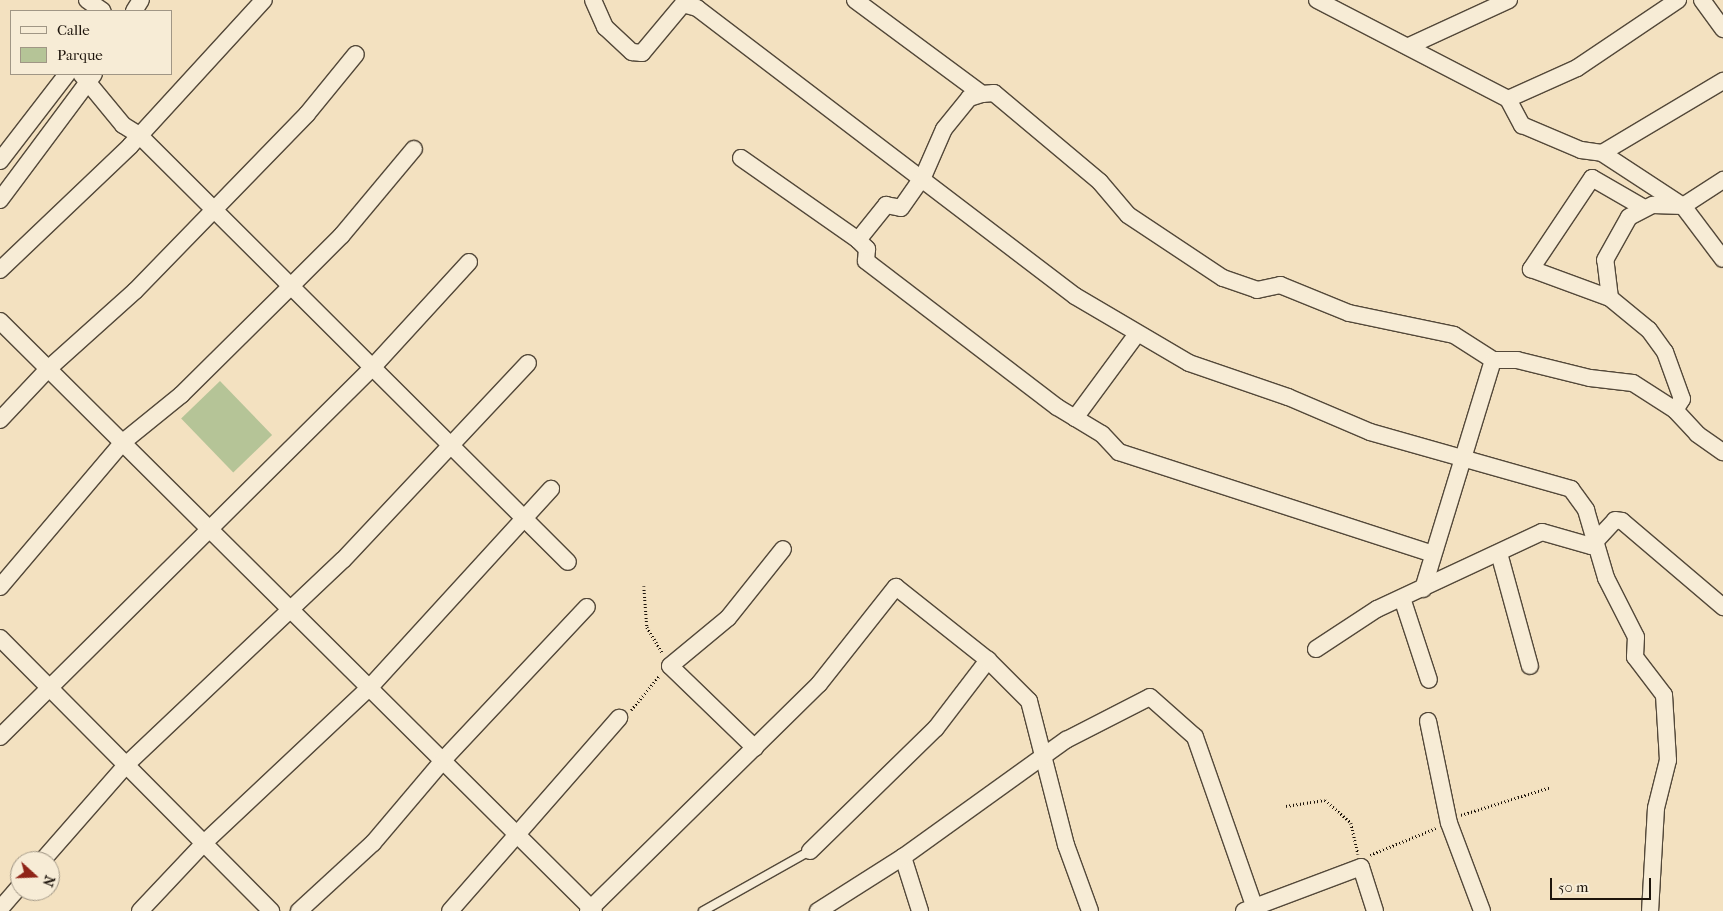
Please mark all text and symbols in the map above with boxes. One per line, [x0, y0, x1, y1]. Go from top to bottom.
legend [10, 10, 172, 75]
text: Calle [57, 21, 90, 39]
text: Parque [57, 46, 103, 64]
north arrow [10, 851, 60, 901]
scale bar [1553, 868, 1654, 900]
text: N [39, 873, 58, 889]
text: 50 m [1558, 878, 1588, 896]

